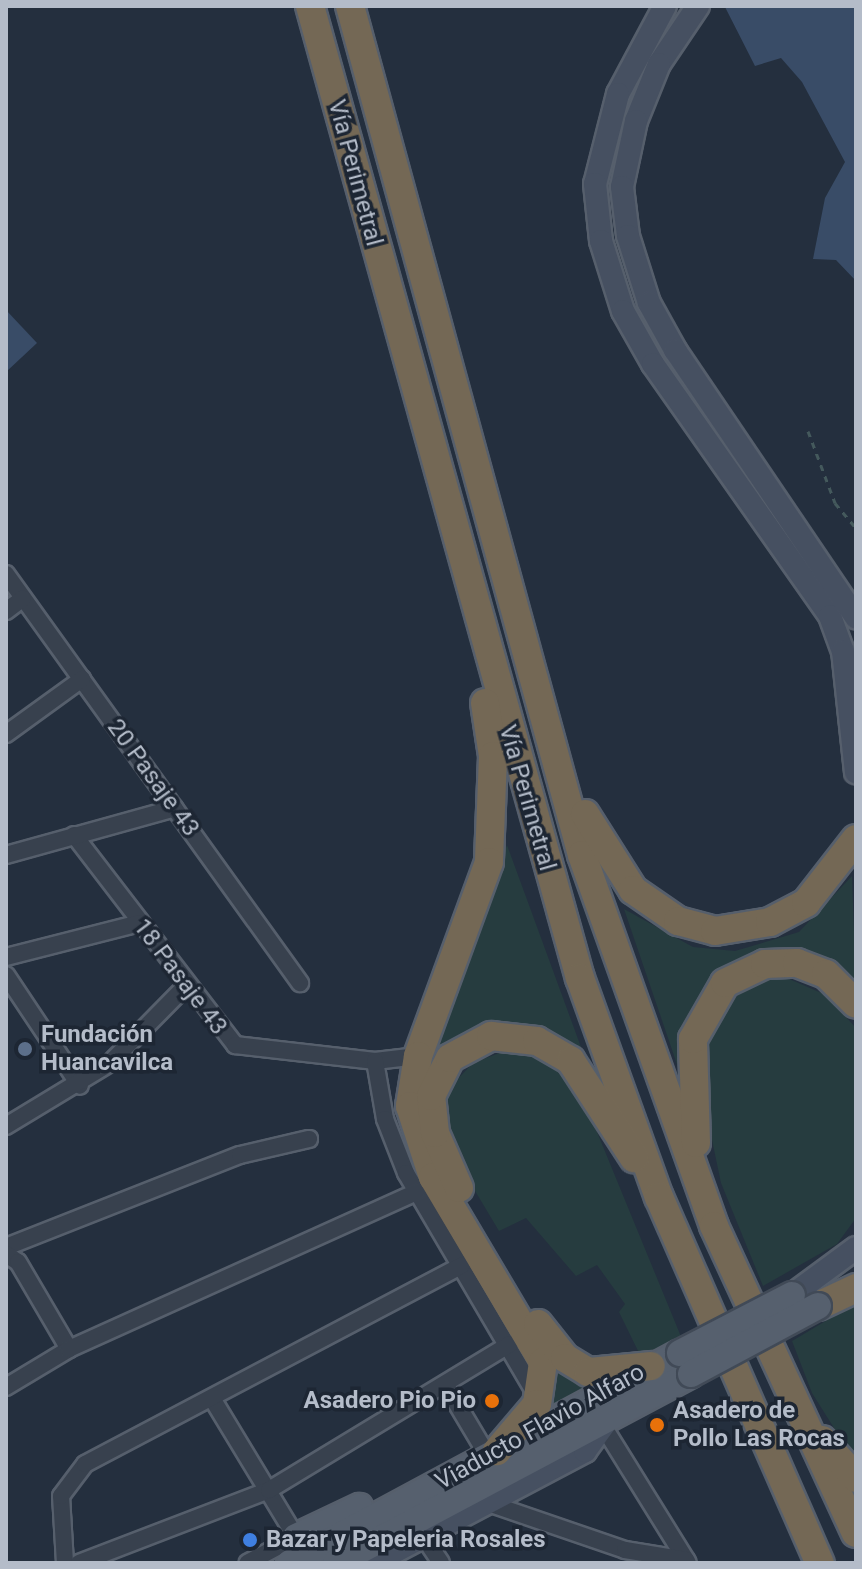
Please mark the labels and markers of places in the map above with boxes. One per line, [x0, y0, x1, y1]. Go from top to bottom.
place label: Fundación Huancavilca [41, 1021, 173, 1077]
marker: Fundación Huancavilca [16, 1040, 34, 1058]
place label: Asadero Pio Pio [304, 1387, 476, 1415]
marker: Asadero Pio Pio [483, 1392, 501, 1410]
place label: Asadero de Pollo Las Rocas [673, 1397, 845, 1453]
marker: Asadero de Pollo Las Rocas [648, 1416, 666, 1434]
place label: Bazar y Papeleria Rosales [266, 1526, 546, 1554]
marker: Bazar y Papeleria Rosales [241, 1531, 259, 1549]

